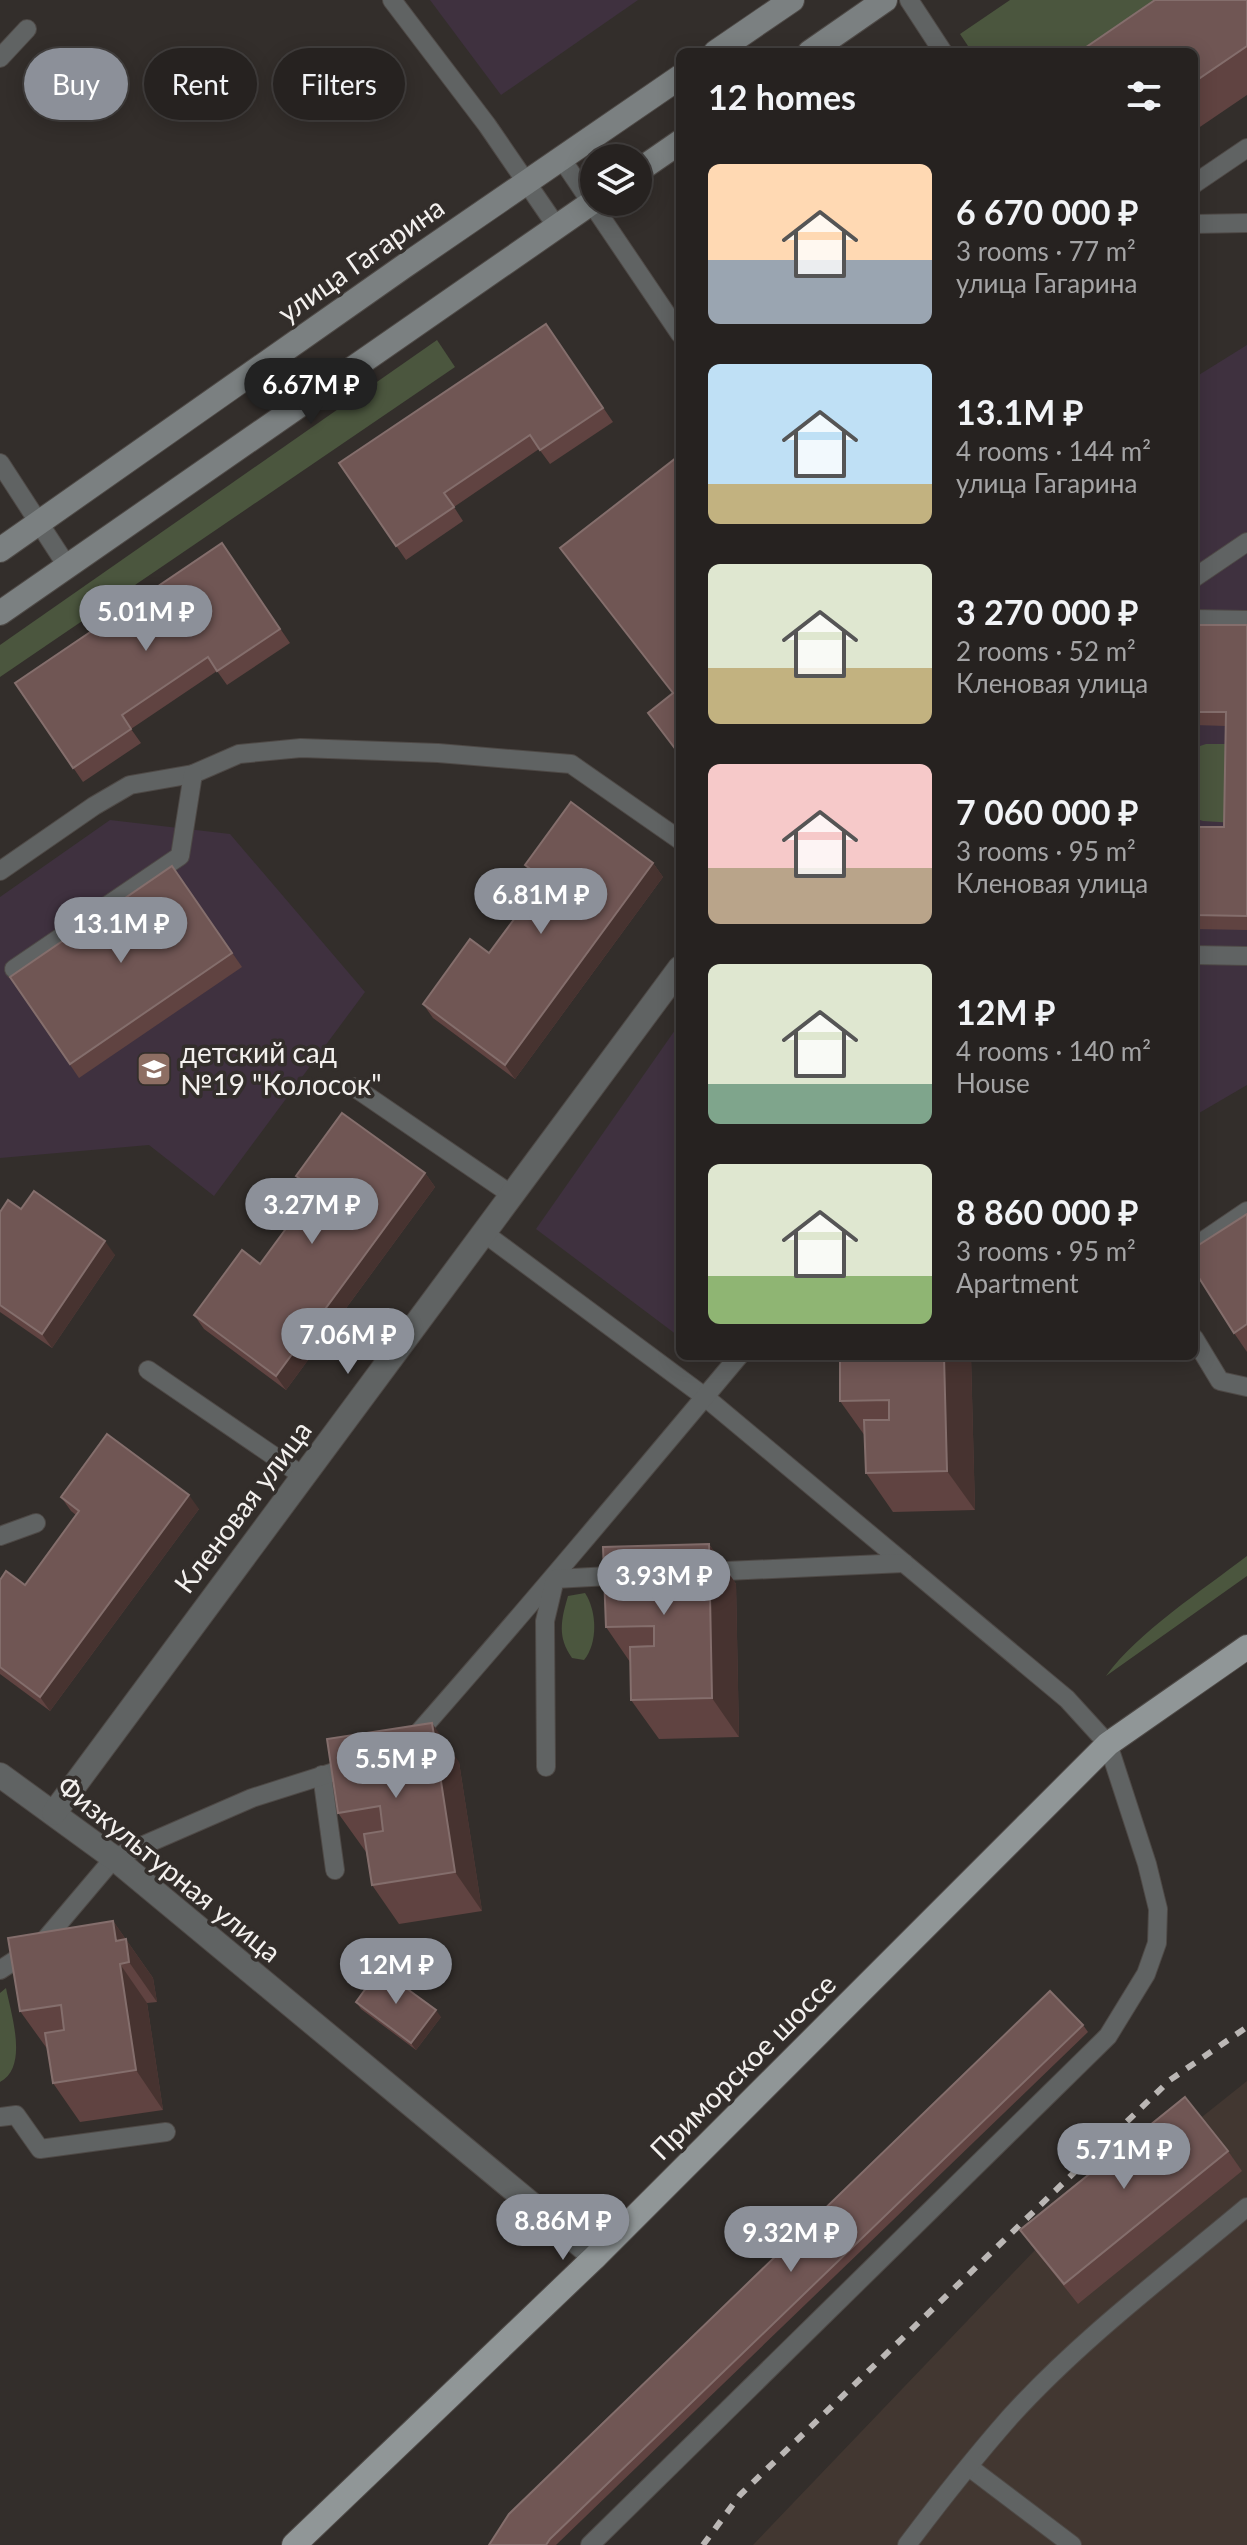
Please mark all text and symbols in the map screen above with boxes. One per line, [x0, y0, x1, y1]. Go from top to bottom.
chip: Buy [24, 48, 128, 120]
chip: Rent [144, 48, 257, 120]
chip: Filters [273, 48, 405, 120]
icon: filters [1122, 74, 1166, 118]
text: 12 homes [708, 76, 856, 117]
map controls [580, 144, 652, 216]
button: layers [580, 144, 652, 216]
street label: улица Гагарина [271, 189, 450, 329]
text: 6 670 000 ₽ [956, 191, 1139, 232]
icon: home [772, 196, 868, 292]
text: 3 rooms · 77 m² [956, 235, 1136, 267]
text: улица Гагарина [956, 267, 1137, 299]
pin: 6.67M ₽ [237, 358, 385, 426]
text: 6.67M ₽ [262, 368, 360, 400]
text: 13.1M ₽ [956, 391, 1083, 432]
icon: home [772, 396, 868, 492]
text: 4 rooms · 144 m² [956, 435, 1151, 467]
text: улица Гагарина [956, 467, 1137, 499]
pin: 5.01M ₽ [72, 585, 220, 653]
text: 3 270 000 ₽ [956, 591, 1139, 632]
text: 5.01M ₽ [97, 595, 195, 627]
icon: home [772, 596, 868, 692]
text: 2 rooms · 52 m² [956, 635, 1136, 667]
text: Кленовая улица [956, 667, 1148, 699]
text: 7 060 000 ₽ [956, 791, 1139, 832]
icon: home [772, 796, 868, 892]
text: 3 rooms · 95 m² [956, 835, 1136, 867]
text: Кленовая улица [956, 867, 1148, 899]
pin: 6.81M ₽ [467, 868, 615, 936]
text: 6.81M ₽ [492, 878, 590, 910]
pin: 13.1M ₽ [47, 897, 195, 965]
text: 13.1M ₽ [72, 907, 170, 939]
text: 12M ₽ [956, 991, 1056, 1032]
icon: home [772, 996, 868, 1092]
place label: детский сад №19 "Колосок" [180, 1035, 382, 1101]
text: 4 rooms · 140 m² [956, 1035, 1151, 1067]
school or university icon: детский сад №19 "Колосок" [135, 1050, 173, 1088]
text: House [956, 1067, 1030, 1099]
pin: 3.27M ₽ [238, 1178, 386, 1246]
text: 3.27M ₽ [263, 1188, 361, 1220]
text: 8 860 000 ₽ [956, 1191, 1139, 1232]
icon: home [772, 1196, 868, 1292]
text: 3 rooms · 95 m² [956, 1235, 1136, 1267]
text: Apartment [956, 1267, 1079, 1299]
pin: 7.06M ₽ [274, 1308, 422, 1376]
text: 7.06M ₽ [299, 1318, 397, 1350]
street label: Кленовая улица [166, 1414, 318, 1599]
pin: 3.93M ₽ [590, 1549, 738, 1617]
text: 3.93M ₽ [615, 1559, 713, 1591]
pin: 5.5M ₽ [331, 1732, 461, 1800]
text: 5.5M ₽ [355, 1742, 437, 1774]
street label: Физкультурная улица [51, 1768, 288, 1969]
pin: 12M ₽ [340, 1938, 452, 2006]
text: 12M ₽ [358, 1948, 434, 1980]
street label: Приморское шоссе [642, 1966, 842, 2166]
pin: 5.71M ₽ [1050, 2123, 1198, 2191]
text: 5.71M ₽ [1075, 2133, 1173, 2165]
pin: 8.86M ₽ [489, 2194, 637, 2262]
text: 8.86M ₽ [514, 2204, 612, 2236]
pin: 9.32M ₽ [717, 2206, 865, 2274]
text: 9.32M ₽ [742, 2216, 840, 2248]

